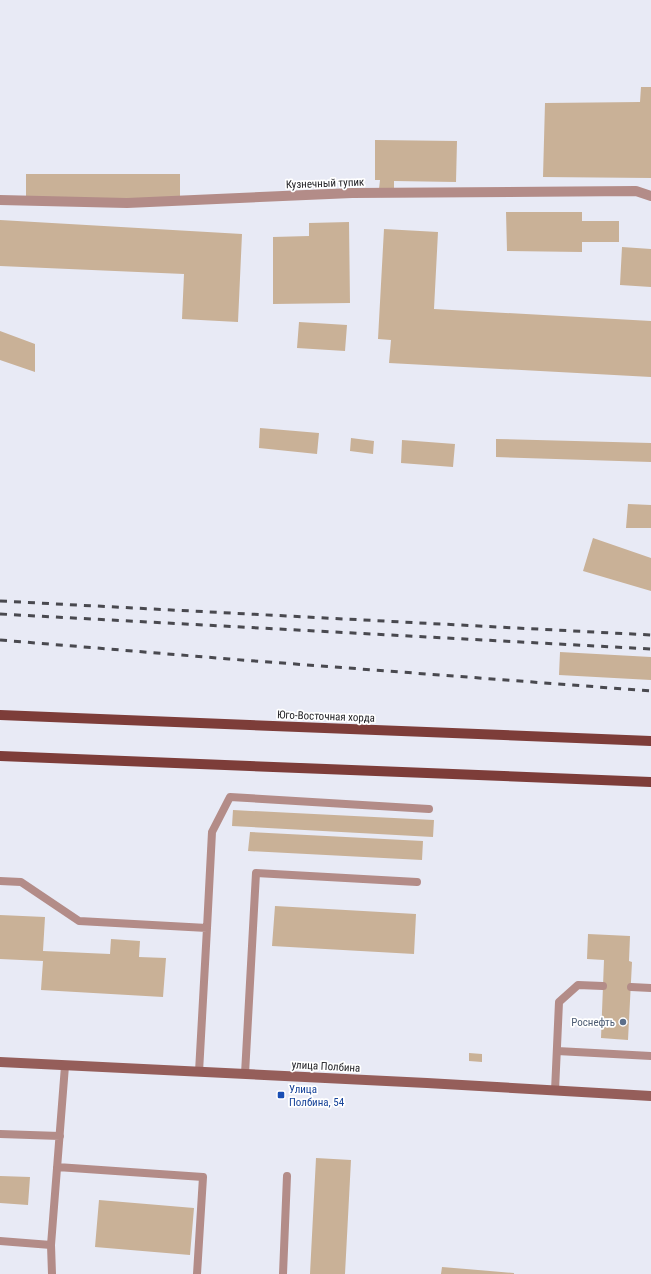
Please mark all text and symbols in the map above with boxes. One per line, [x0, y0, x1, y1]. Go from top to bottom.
street label: Кузнечный тупик [286, 176, 365, 191]
street label: Юго-Восточная хорда [277, 708, 375, 725]
place label: Роснефть [571, 1016, 615, 1029]
marker: Роснефть [618, 1017, 628, 1027]
street label: улица Полбина [291, 1058, 361, 1075]
place label: Улица Полбина, 54 [289, 1083, 345, 1109]
marker: Улица Полбина, 54 [276, 1090, 286, 1100]

